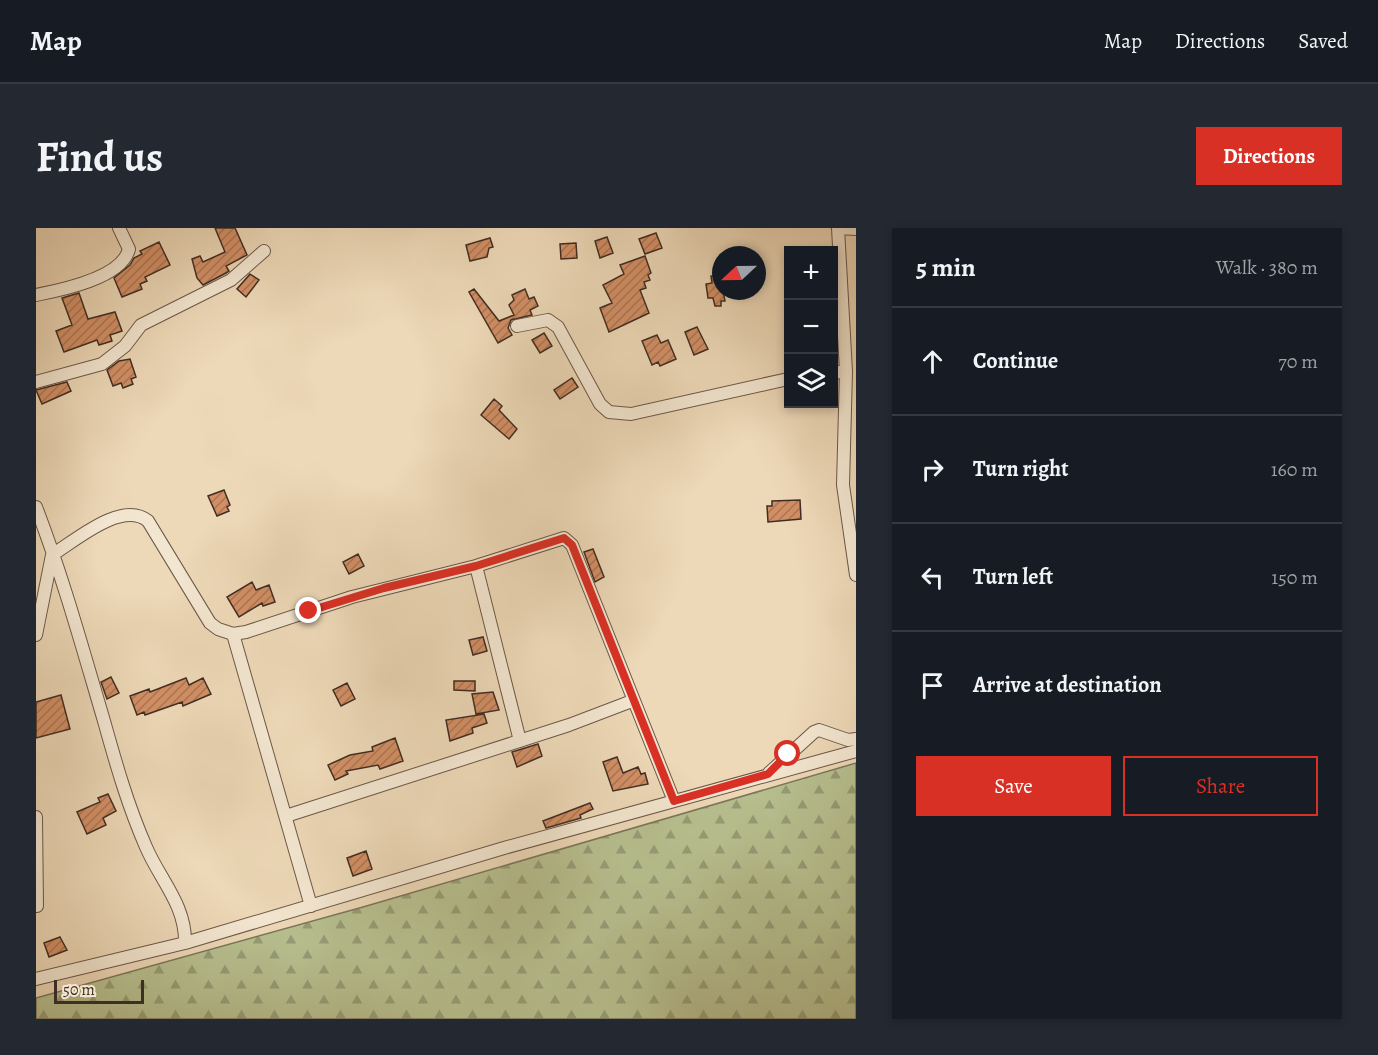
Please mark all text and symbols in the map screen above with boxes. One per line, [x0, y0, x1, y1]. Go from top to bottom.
text: Map [30, 22, 82, 60]
text: Map [1104, 27, 1142, 55]
text: Directions [1175, 27, 1265, 55]
text: Saved [1298, 27, 1348, 55]
button: Directions [1196, 127, 1342, 185]
text: Find us [36, 128, 163, 185]
north arrow [712, 246, 766, 300]
map controls [784, 246, 838, 408]
button: + [784, 246, 838, 300]
text: 5 min [916, 250, 976, 285]
text: Walk · 380 m [1216, 254, 1318, 281]
button: − [784, 300, 838, 354]
icon: ahead [916, 345, 949, 378]
text: Continue [973, 346, 1058, 376]
text: 70 m [1278, 348, 1318, 375]
button: layers [784, 354, 838, 408]
icon: right [916, 453, 949, 486]
text: Turn right [973, 454, 1069, 484]
text: 160 m [1271, 456, 1318, 483]
icon: left [916, 561, 949, 594]
text: Turn left [973, 562, 1053, 592]
text: 150 m [1271, 564, 1318, 591]
route end [295, 597, 321, 623]
icon: arrive [916, 669, 949, 702]
text: Arrive at destination [973, 670, 1162, 700]
route start [774, 740, 800, 766]
button: Save [916, 756, 1111, 816]
button: Share [1123, 756, 1318, 816]
scale bar [54, 977, 144, 1004]
text: 50 m [63, 979, 95, 1001]

